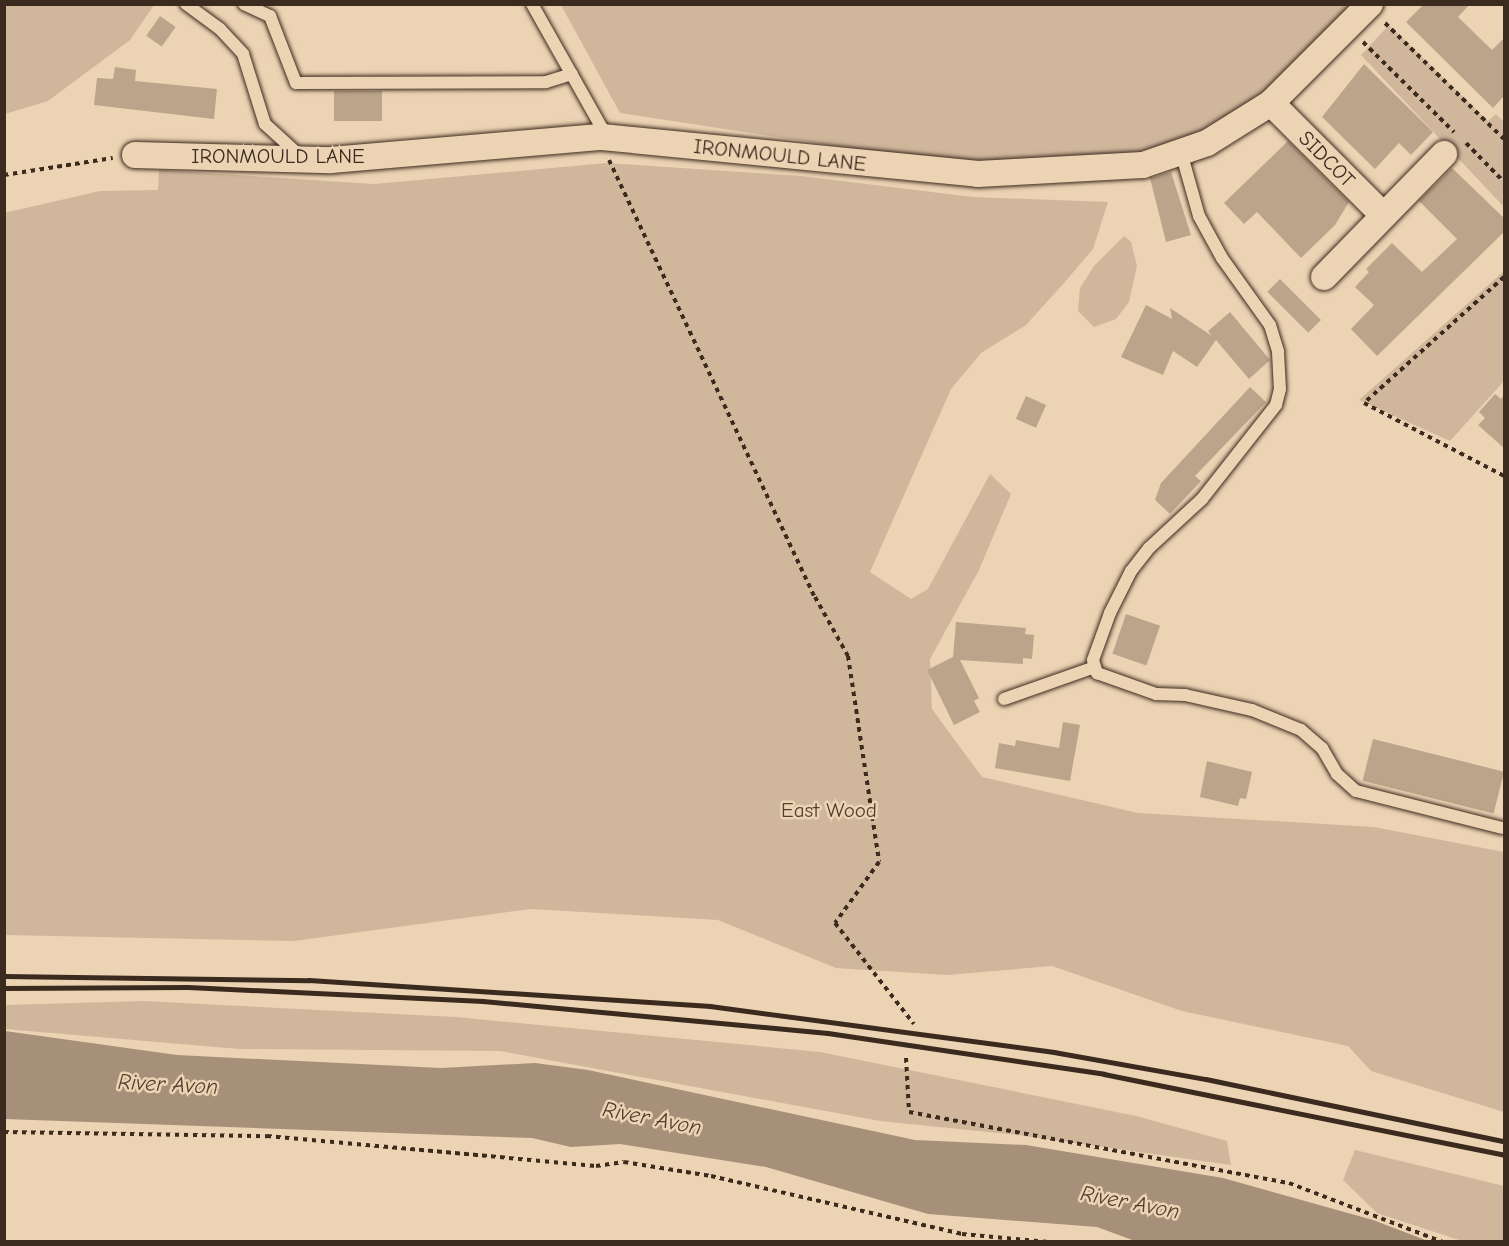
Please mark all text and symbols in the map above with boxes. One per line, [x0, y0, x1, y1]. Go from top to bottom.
street label: SIDCOT [1294, 126, 1360, 192]
street label: IRONMOULD LANE [692, 133, 868, 177]
street label: IRONMOULD LANE [191, 143, 365, 169]
park label: East Wood [781, 797, 877, 823]
water label: River Avon [117, 1069, 219, 1101]
water label: River Avon [600, 1096, 704, 1142]
water label: River Avon [1078, 1180, 1182, 1226]

